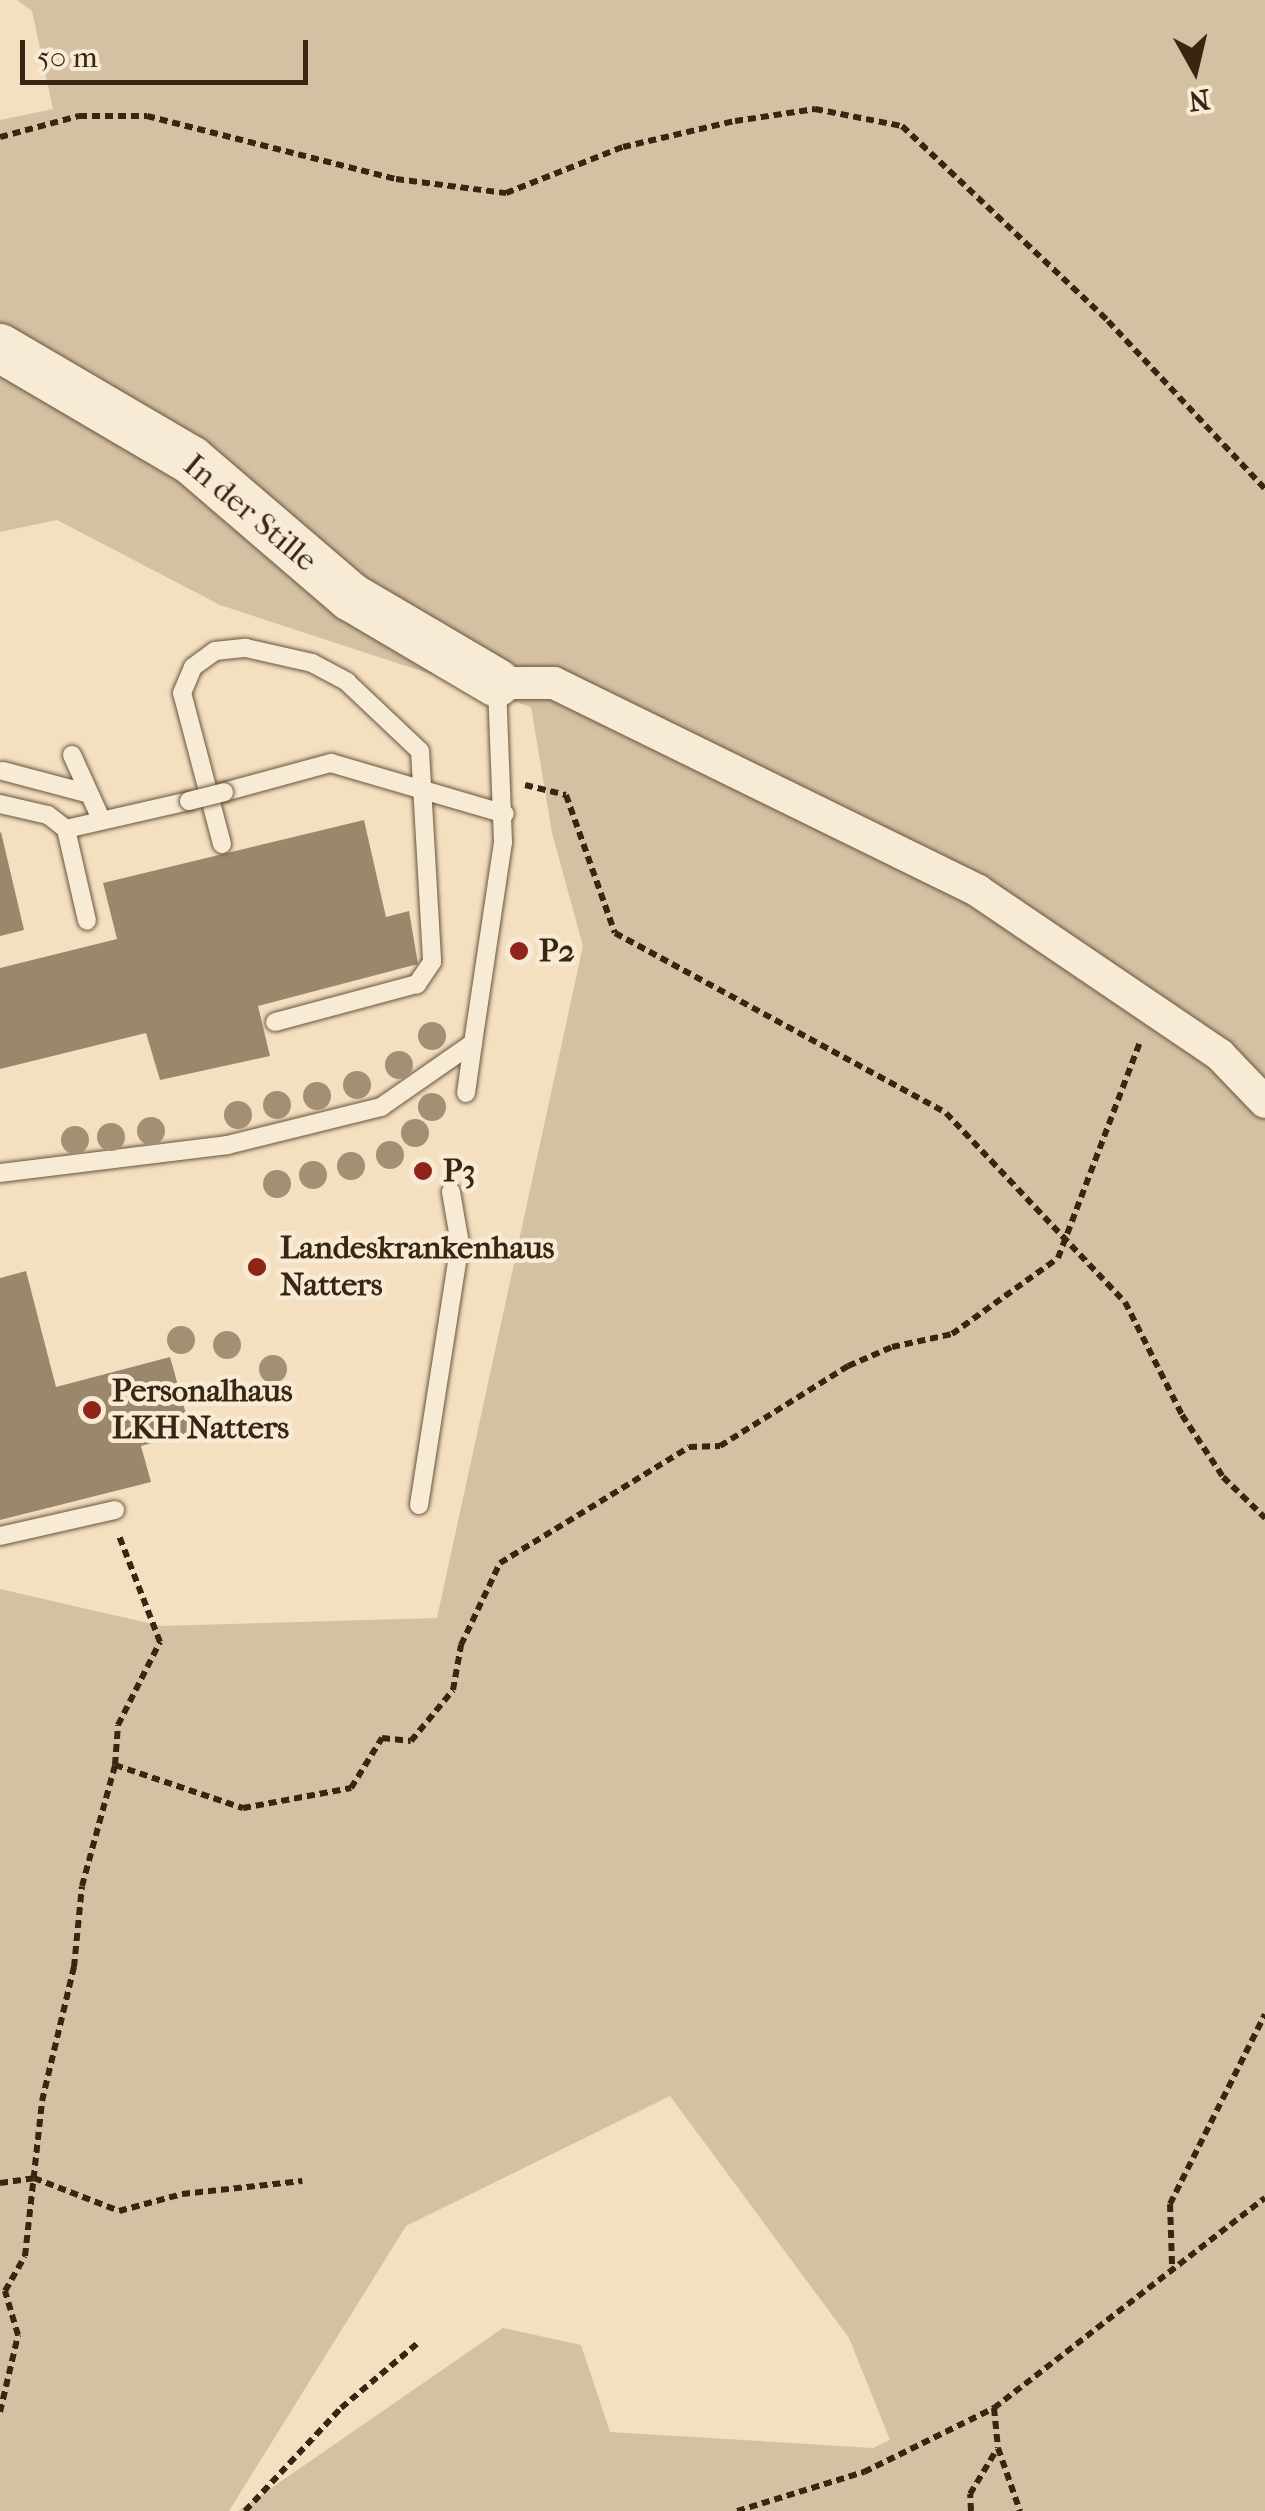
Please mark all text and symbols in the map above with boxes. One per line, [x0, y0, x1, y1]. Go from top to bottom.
scale bar [25, 20, 312, 82]
north arrow [1145, 20, 1245, 120]
text: 50 m [37, 40, 98, 75]
text: N [1186, 82, 1212, 118]
street label: In der Stille [175, 446, 325, 580]
place label: P2 [539, 932, 575, 970]
marker: P2 [508, 940, 530, 962]
place label: P3 [443, 1152, 475, 1190]
marker: P3 [412, 1160, 434, 1182]
place label: Landeskrankenhaus Natters [280, 1230, 554, 1305]
marker: Landeskrankenhaus Natters [244, 1254, 270, 1280]
place label: Personalhaus LKH Natters [112, 1373, 293, 1448]
marker: Personalhaus LKH Natters [81, 1399, 103, 1421]

